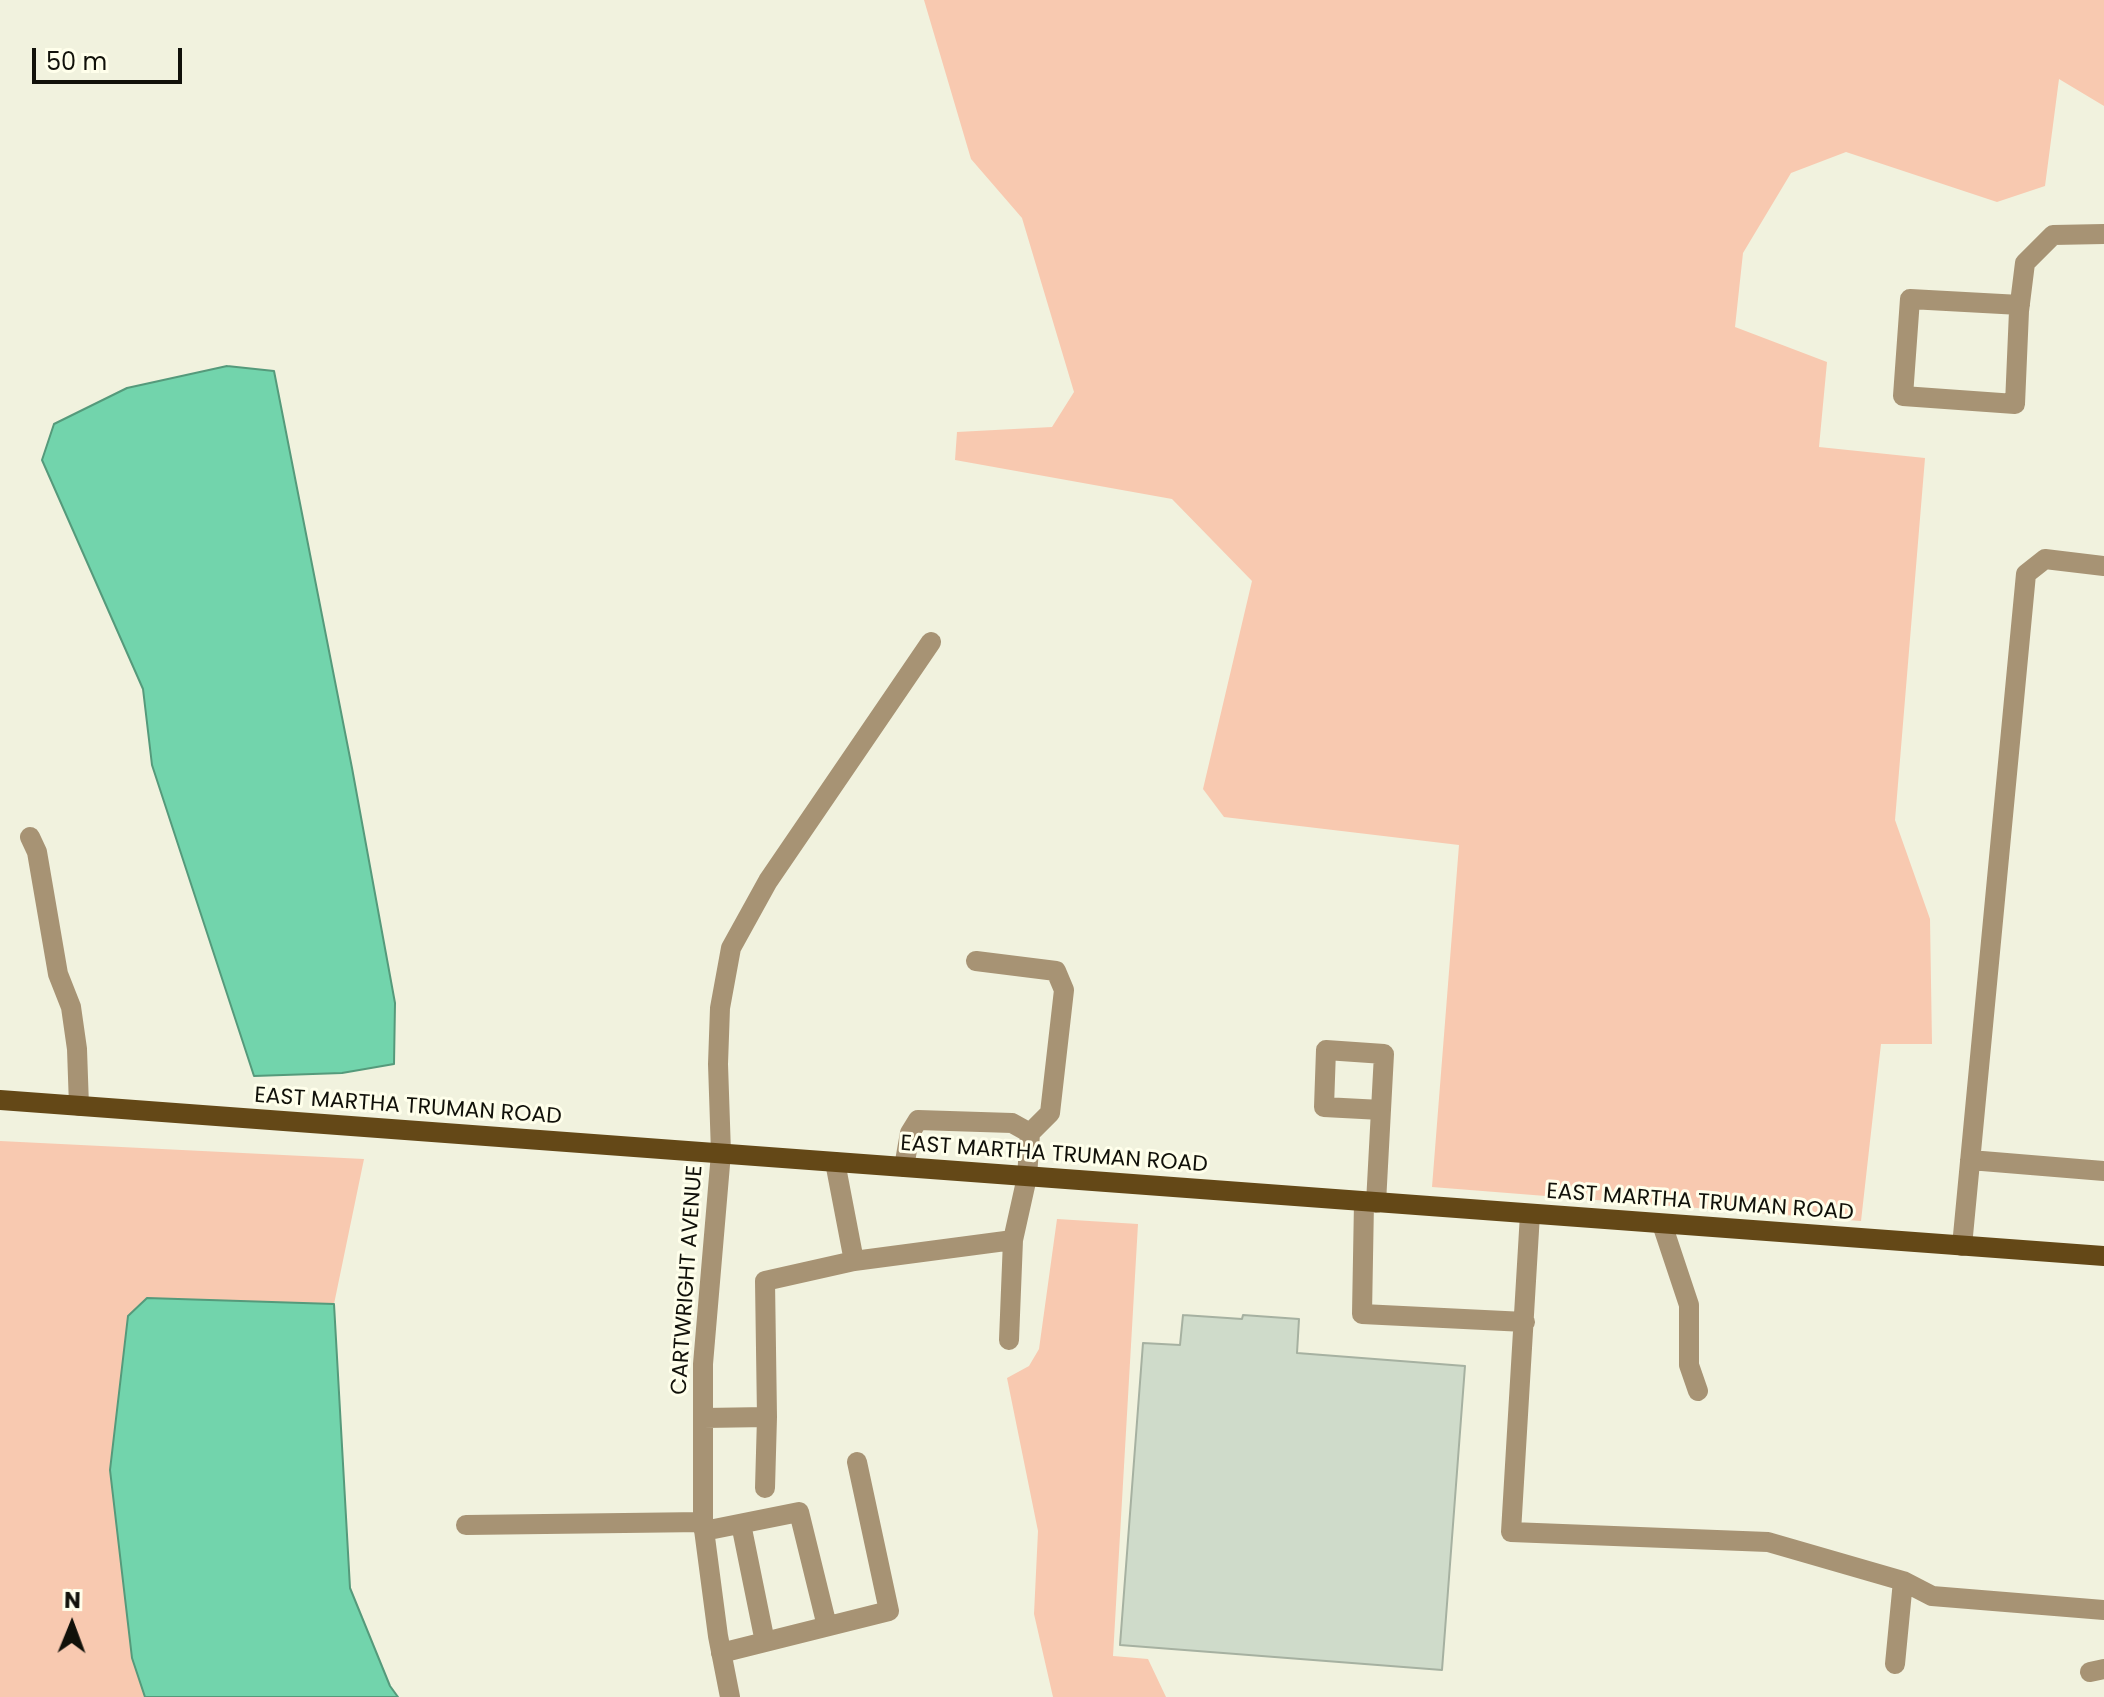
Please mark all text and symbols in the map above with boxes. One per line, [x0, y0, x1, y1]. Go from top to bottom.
scale bar [36, 32, 186, 82]
text: 50 m [46, 45, 107, 78]
street label: EAST MARTHA TRUMAN ROAD [253, 1083, 563, 1131]
street label: EAST MARTHA TRUMAN ROAD [899, 1131, 1209, 1179]
street label: CARTWRIGHT AVENUE [667, 1164, 709, 1396]
street label: EAST MARTHA TRUMAN ROAD [1545, 1179, 1855, 1227]
north arrow [32, 1585, 112, 1665]
text: N [64, 1585, 81, 1616]

